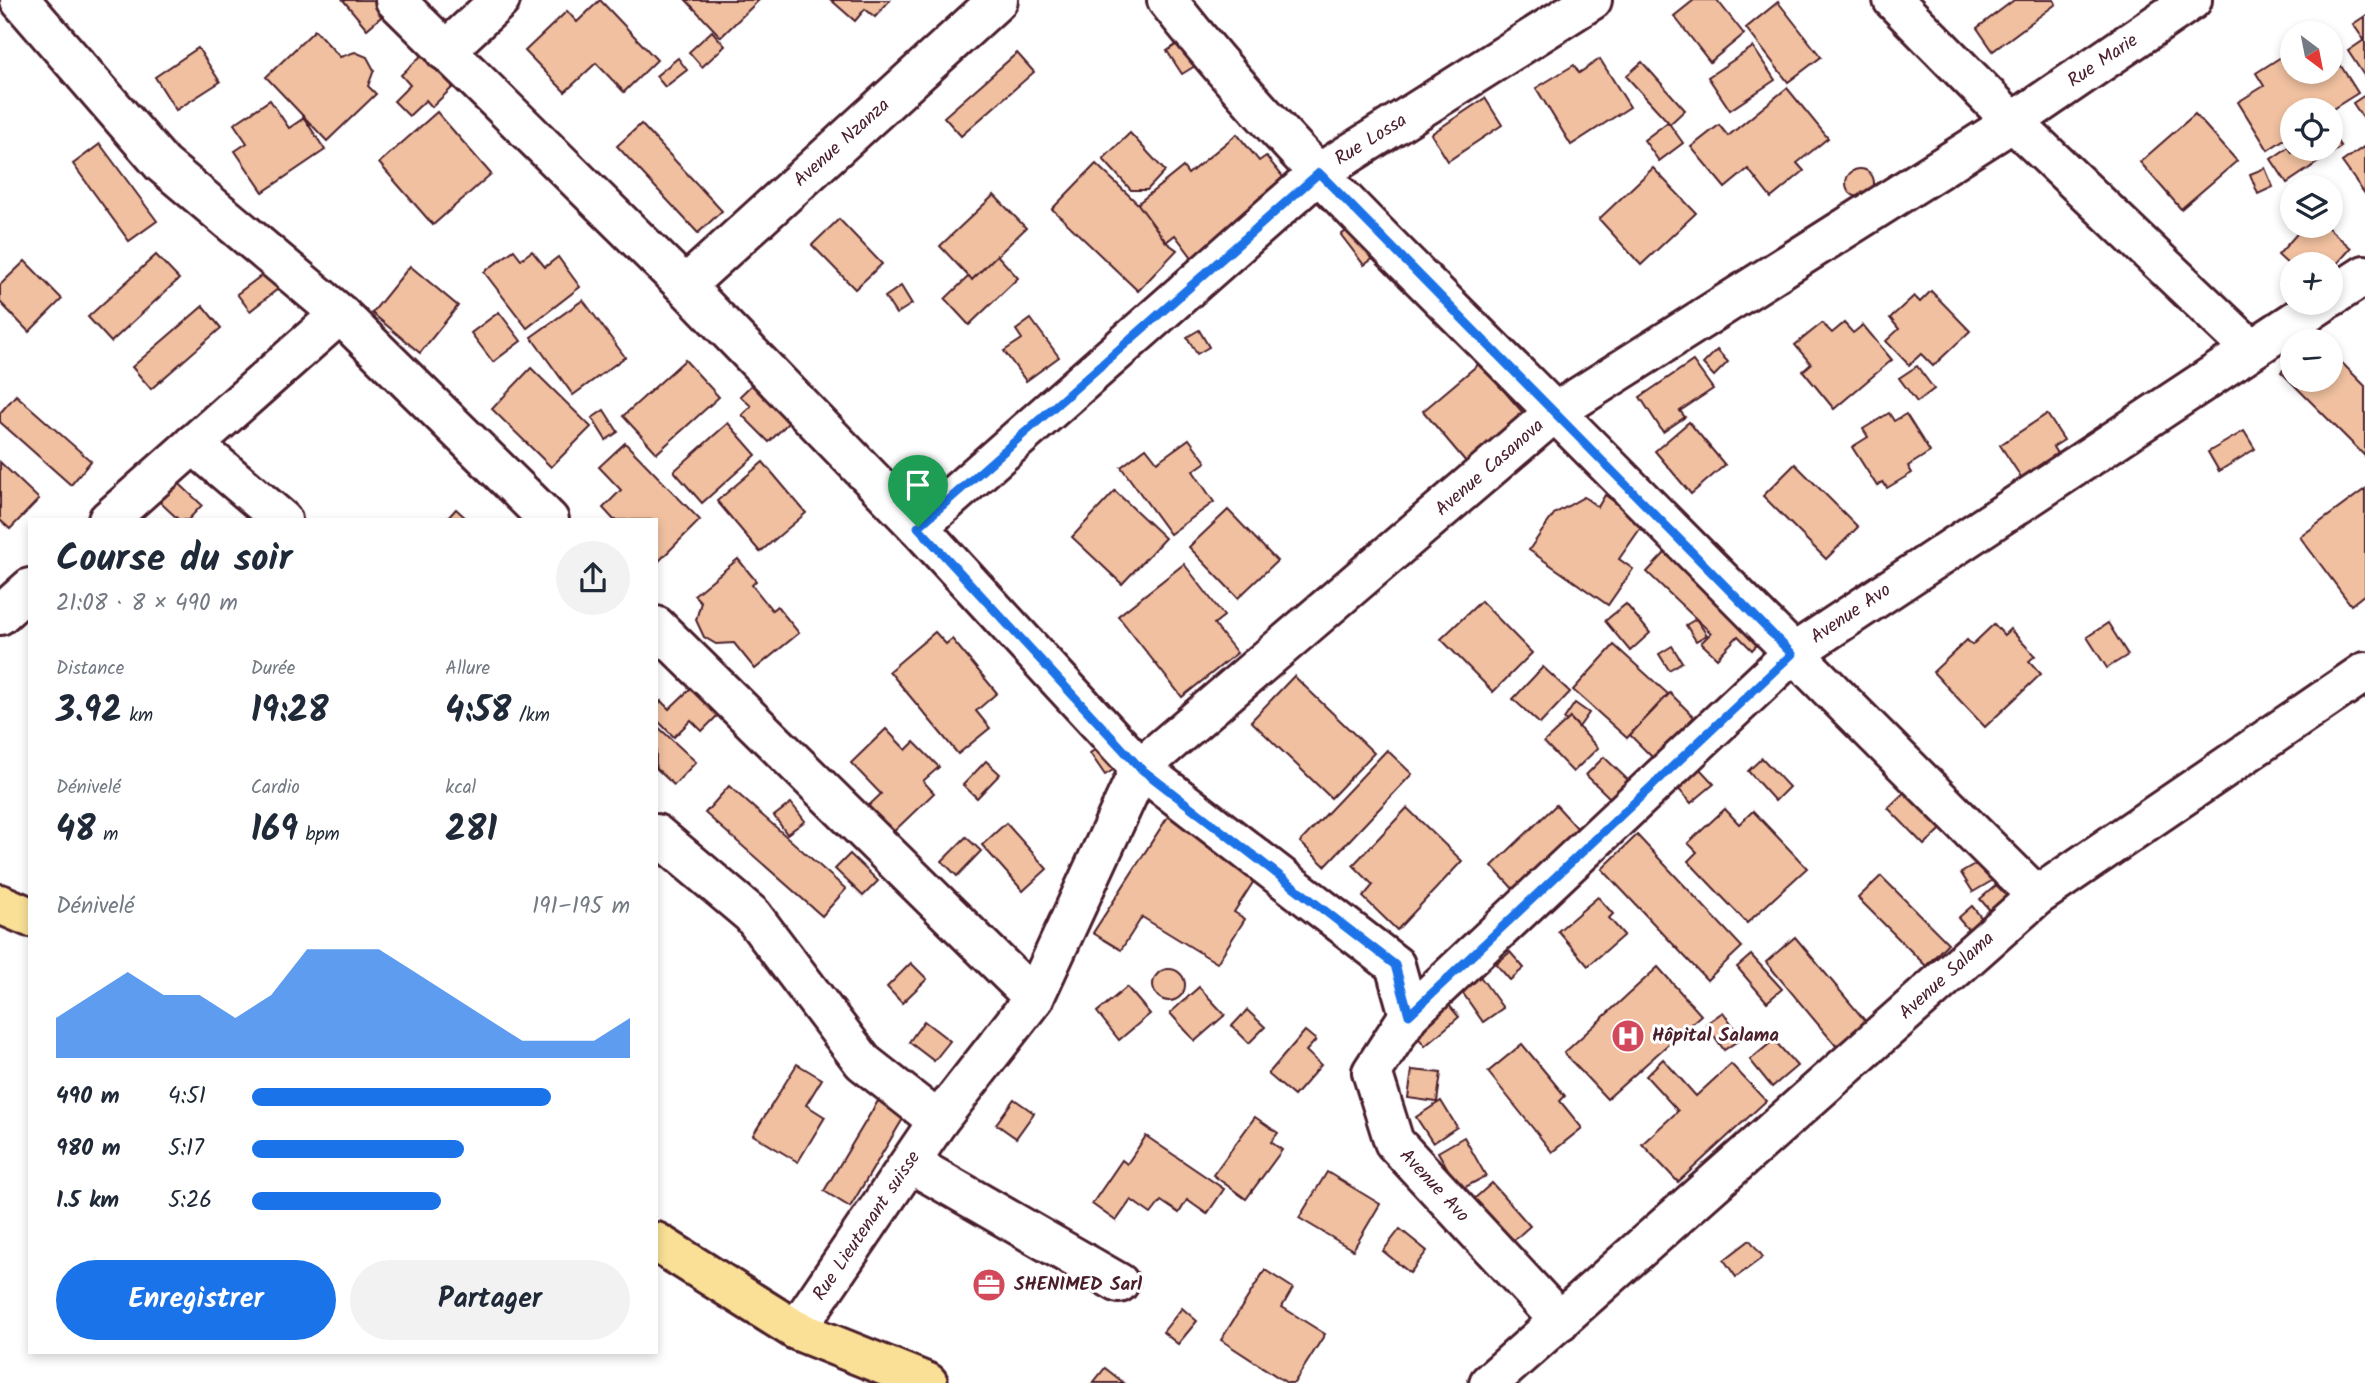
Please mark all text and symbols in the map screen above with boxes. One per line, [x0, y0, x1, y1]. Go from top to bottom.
north arrow [2280, 21, 2343, 84]
map controls [2280, 21, 2343, 392]
street label: Rue Marie [2062, 26, 2145, 96]
street label: Avenue Nzanza [787, 91, 897, 195]
button: locate [2280, 98, 2343, 161]
street label: Rue Lossa [1329, 106, 1413, 174]
button: layers [2280, 175, 2343, 238]
button: + [2280, 252, 2343, 315]
button: − [2280, 329, 2343, 392]
street label: Avenue Casanova [1429, 412, 1551, 524]
pin [888, 455, 948, 527]
icon: arrive [899, 466, 937, 504]
text: Course du soir [56, 530, 292, 590]
button: share [556, 541, 630, 615]
street label: Avenue Avo [1805, 576, 1897, 652]
text: 21:08 · 8 × 490 m [56, 586, 238, 622]
text: Distance [56, 654, 124, 684]
text: Durée [251, 654, 295, 684]
text: Allure [445, 654, 490, 684]
text: 3.92 [56, 684, 122, 740]
text: 19:28 [251, 684, 329, 740]
text: 4:58 [445, 684, 511, 740]
text: km [122, 701, 153, 731]
text: /km [511, 701, 550, 731]
text: Dénivelé [56, 773, 121, 803]
text: Cardio [251, 773, 300, 803]
text: kcal [445, 773, 476, 803]
text: 48 [56, 803, 96, 859]
text: 169 [251, 803, 298, 859]
text: 281 [445, 803, 497, 859]
text: m [96, 820, 118, 850]
text: bpm [298, 820, 340, 850]
text: Dénivelé [56, 889, 134, 925]
text: 191–195 m [532, 889, 630, 925]
street label: Avenue Salama [1892, 925, 2002, 1027]
hospital icon: Hôpital Salama [1609, 1017, 1647, 1055]
place label: Hôpital Salama [1652, 1021, 1779, 1051]
text: 490 m [56, 1079, 120, 1115]
text: 4:51 [168, 1079, 206, 1115]
text: 980 m [56, 1131, 121, 1167]
text: 5:17 [168, 1131, 204, 1167]
street label: Avenue Avo [1392, 1142, 1476, 1230]
street label: Rue Lieutenant suisse [805, 1144, 929, 1307]
text: 1.5 km [56, 1183, 119, 1219]
text: 5:26 [168, 1183, 212, 1219]
button: Enregistrer [56, 1260, 336, 1340]
button: Partager [350, 1260, 630, 1340]
office icon: SHENIMED Sarl [970, 1266, 1008, 1304]
place label: SHENIMED Sarl [1014, 1270, 1143, 1300]

